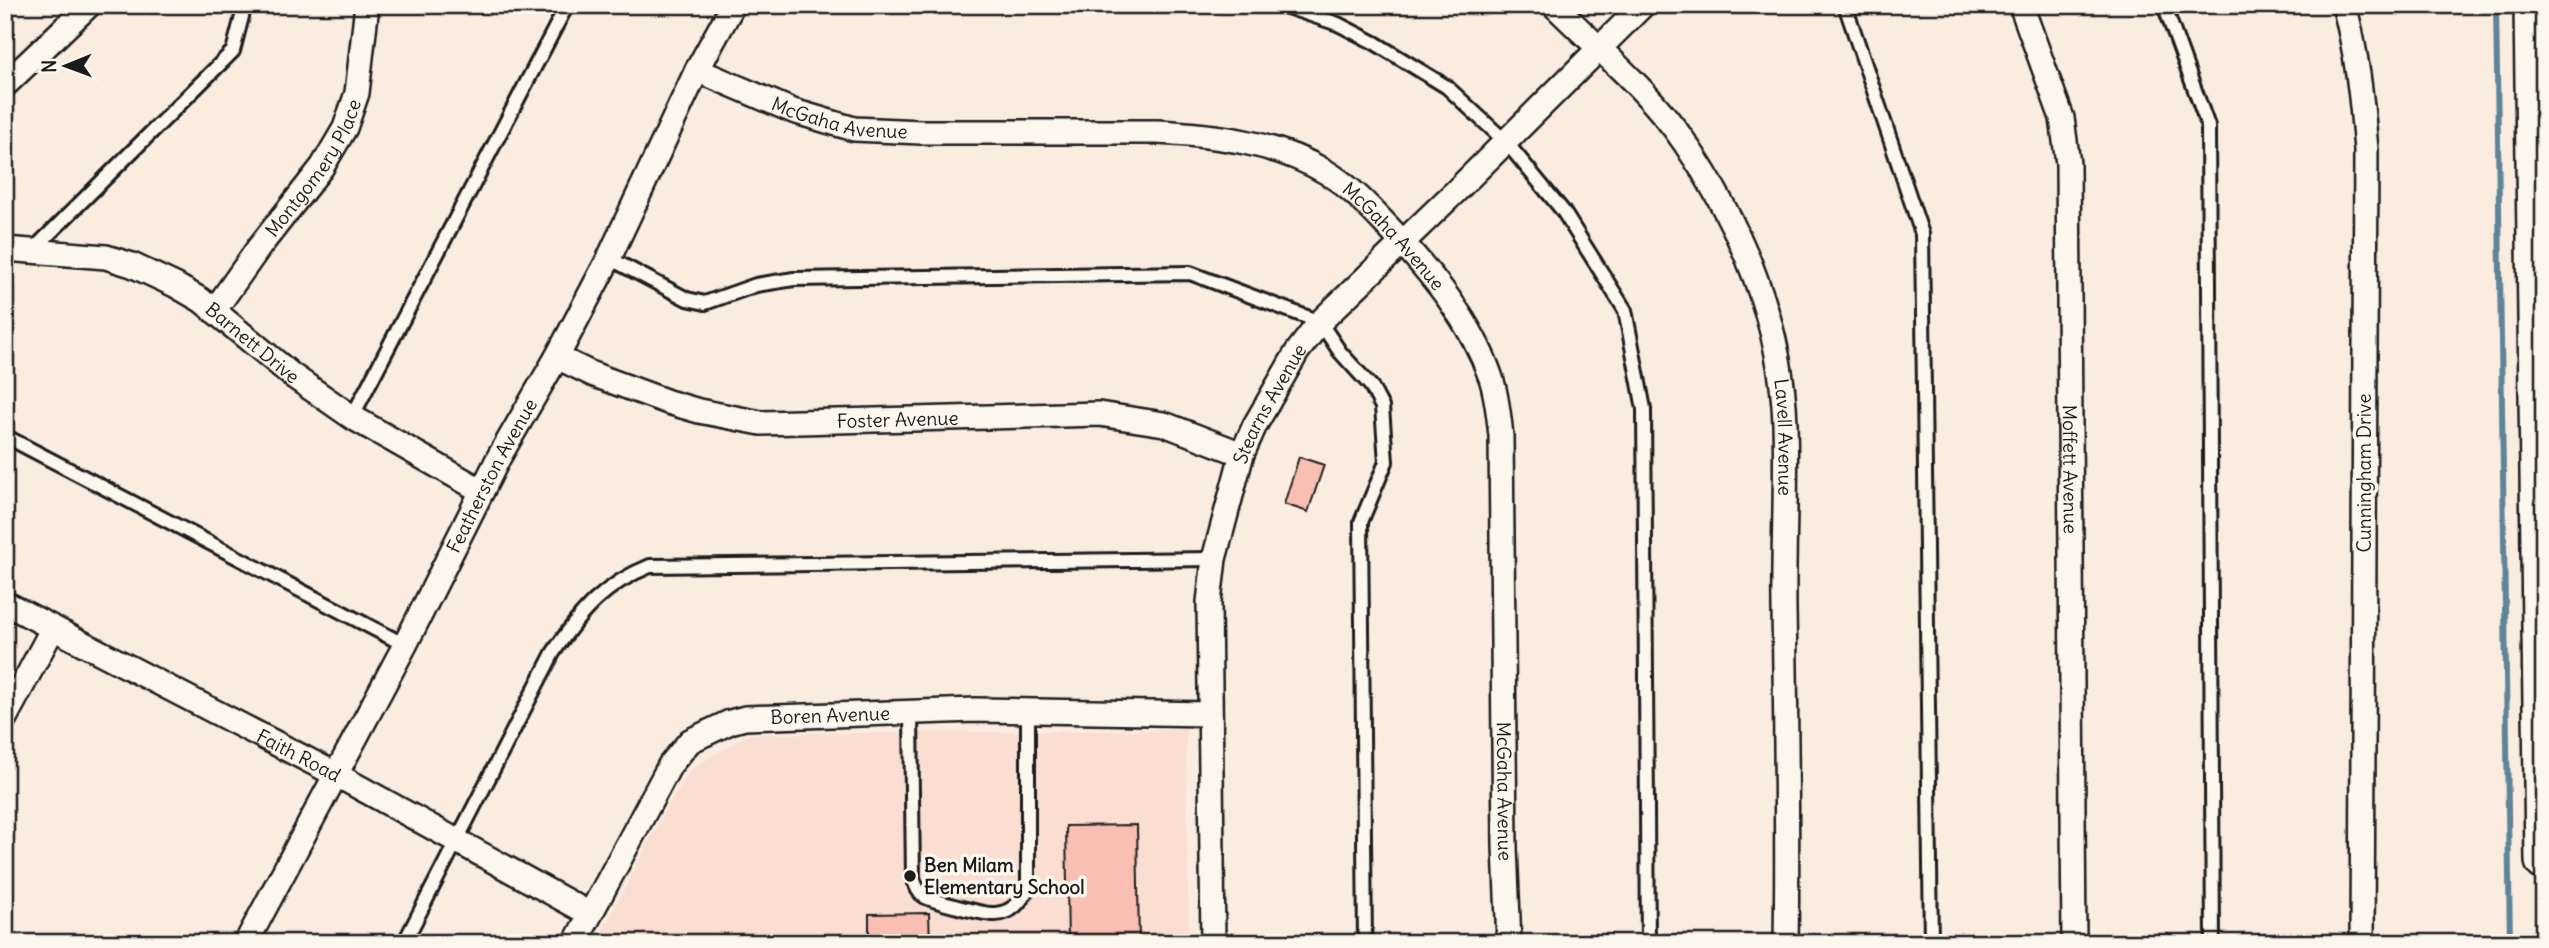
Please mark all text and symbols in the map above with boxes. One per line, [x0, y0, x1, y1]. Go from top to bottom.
north arrow [32, 32, 102, 102]
text: N [37, 60, 61, 73]
street label: McGaha Avenue [768, 91, 908, 143]
street label: Montgomery Place [260, 96, 366, 242]
street label: McGaha Avenue [1338, 177, 1450, 295]
street label: Barnett Drive [201, 297, 305, 388]
street label: Stearns Avenue [1228, 339, 1311, 466]
street label: Lavell Avenue [1769, 377, 1798, 496]
street label: Cunningham Drive [2352, 393, 2376, 553]
street label: Featherston Avenue [441, 394, 542, 557]
street label: Moffett Avenue [2058, 405, 2083, 534]
street label: Foster Avenue [836, 406, 959, 433]
street label: Boren Avenue [770, 701, 890, 729]
street label: McGaha Avenue [1492, 721, 1518, 861]
street label: Faith Road [253, 724, 345, 787]
place label: Ben Milam Elementary School [924, 853, 1085, 899]
marker: Ben Milam Elementary School [902, 868, 918, 884]

